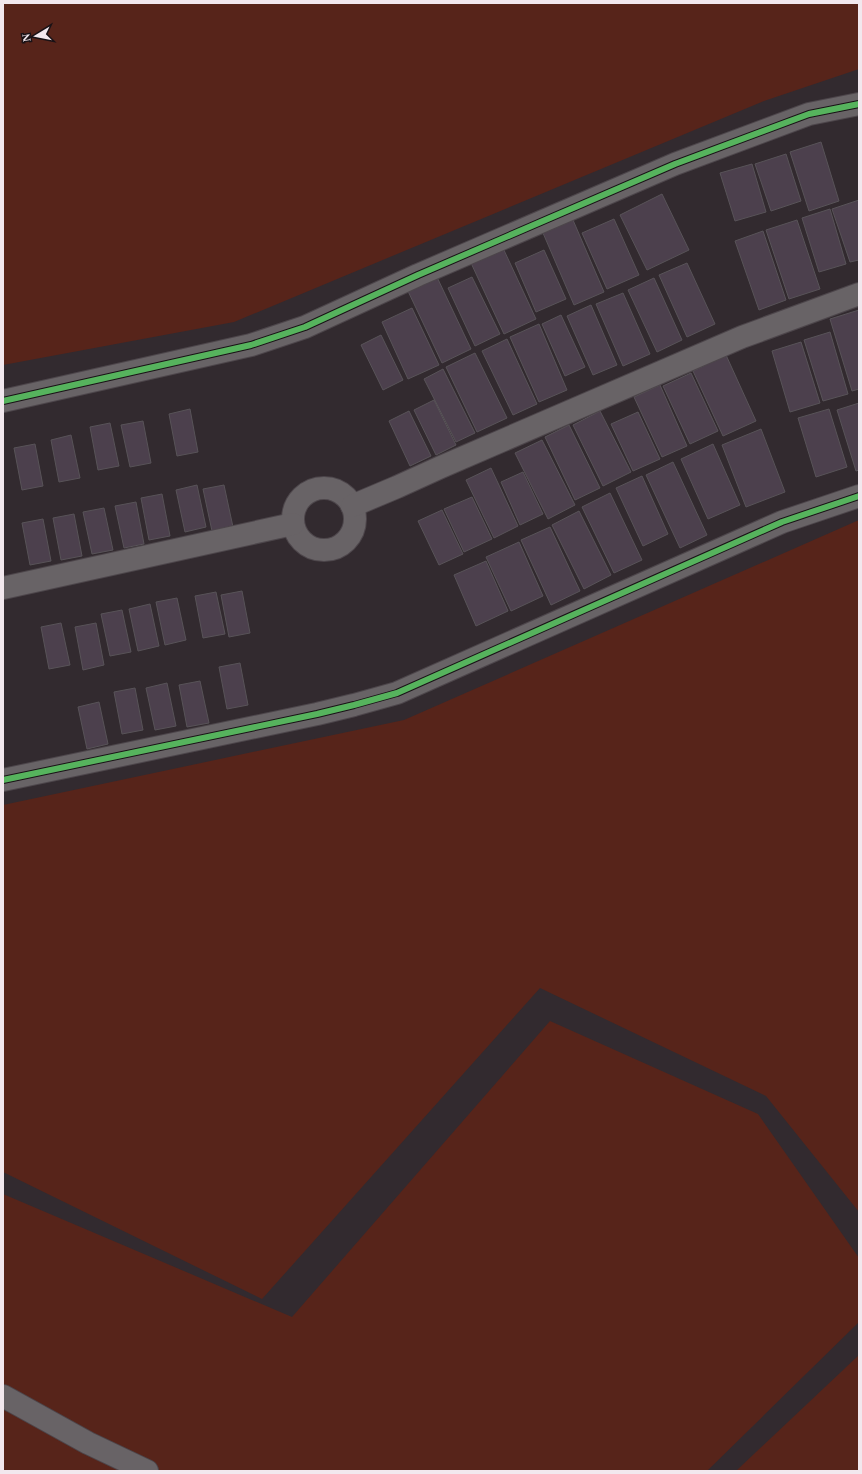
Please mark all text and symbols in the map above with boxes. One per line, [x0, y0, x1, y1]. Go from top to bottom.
north arrow [16, 16, 56, 56]
text: N [20, 33, 33, 43]

